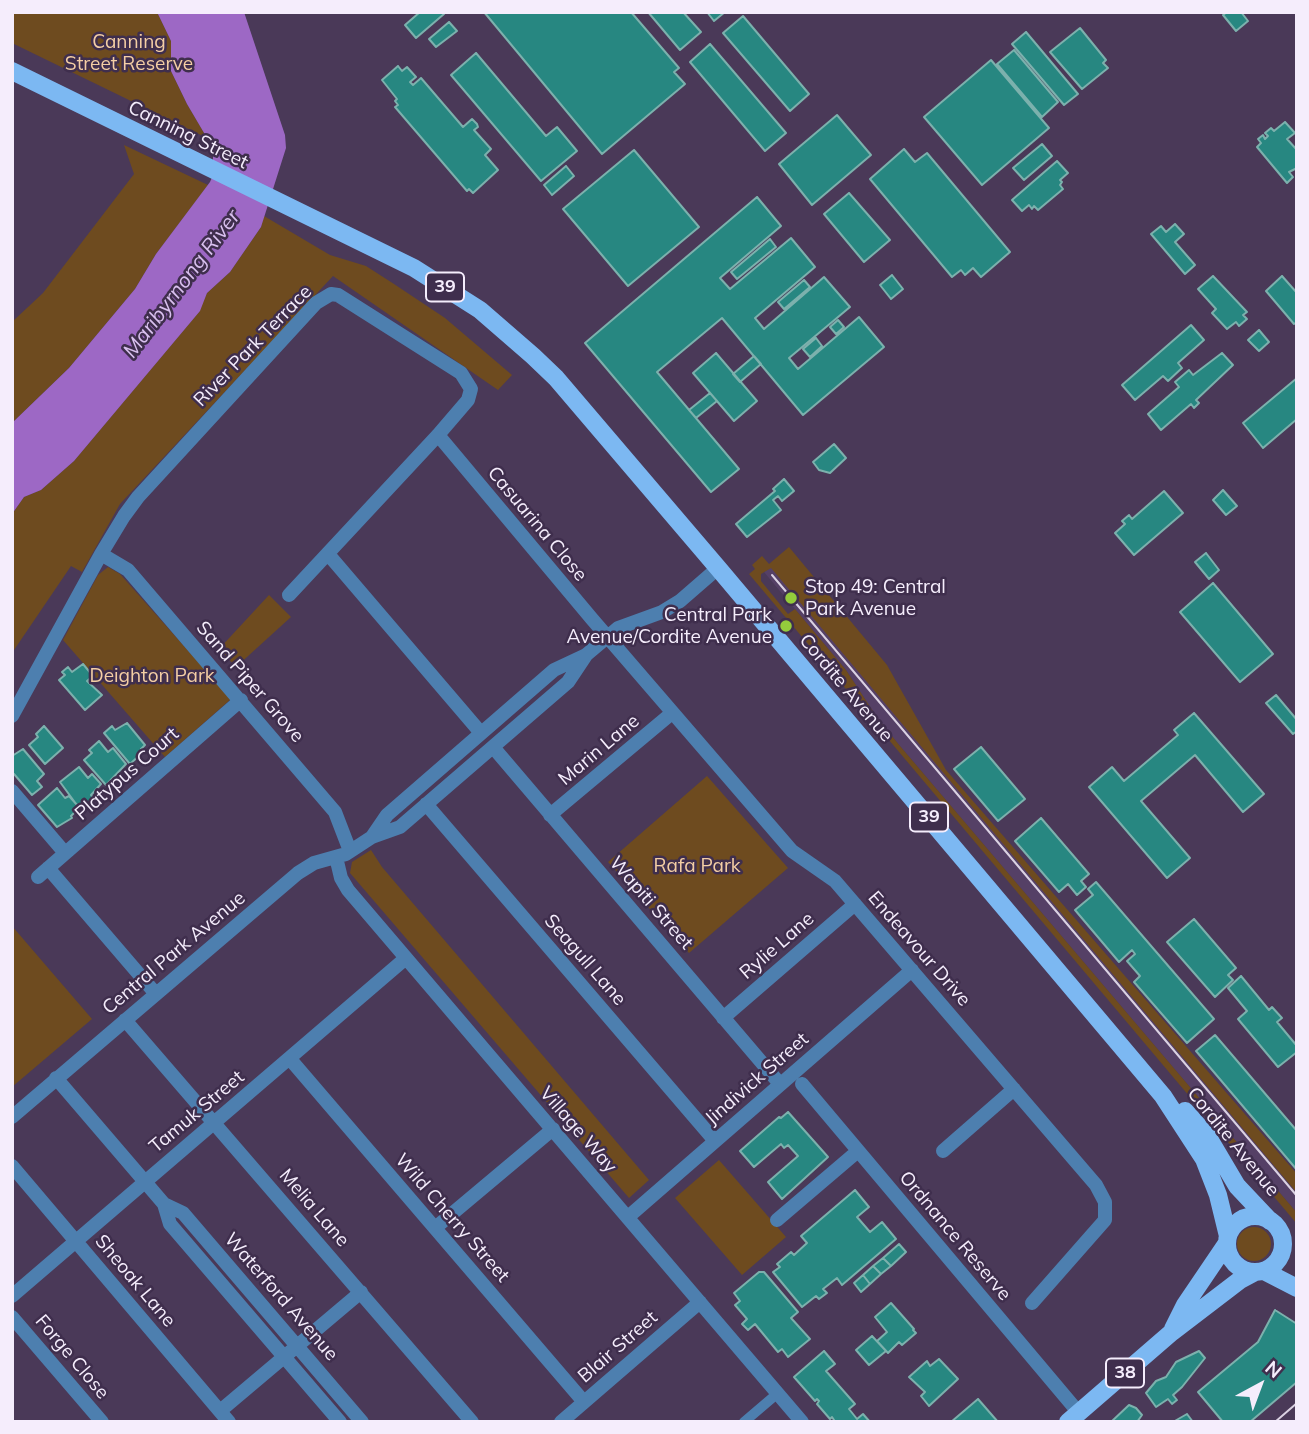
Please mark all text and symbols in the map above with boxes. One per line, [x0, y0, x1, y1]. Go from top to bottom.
park label: Canning Street Reserve [65, 31, 193, 75]
street label: Canning Street [124, 96, 252, 174]
water label: Maribyrnong River [118, 205, 246, 363]
road number: 39 [426, 272, 464, 302]
street label: River Park Terrace [189, 281, 317, 411]
street label: Casuarina Close [482, 462, 592, 586]
place label: Stop 49: Central Park Avenue [805, 576, 946, 620]
marker: Stop 49: Central Park Avenue [783, 590, 799, 606]
place label: Central Park Avenue/Cordite Avenue [567, 604, 772, 648]
street label: Sand Piper Grove [191, 617, 309, 747]
marker: Central Park Avenue/Cordite Avenue [778, 618, 794, 634]
street label: Cordite Avenue [794, 629, 898, 747]
park label: Deighton Park [89, 665, 215, 687]
street label: Marin Lane [554, 710, 644, 790]
street label: Platypus Court [70, 723, 184, 825]
road number: 39 [910, 802, 948, 832]
street label: Wapiti Street [604, 852, 698, 954]
park label: Rafa Park [653, 855, 741, 877]
street label: Central Park Avenue [98, 887, 250, 1019]
street label: Endeavour Drive [863, 887, 975, 1011]
street label: Rylie Lane [735, 908, 819, 984]
street label: Seagull Lane [539, 910, 631, 1010]
street label: Jindivick Street [701, 1028, 813, 1130]
street label: Tamuk Street [145, 1066, 249, 1158]
street label: Village Way [534, 1082, 622, 1178]
street label: Cordite Avenue [1182, 1083, 1284, 1201]
street label: Wild Cherry Street [390, 1149, 514, 1287]
street label: Melia Lane [274, 1165, 354, 1251]
street label: Ordnance Reserve [894, 1167, 1016, 1305]
street label: Waterford Avenue [219, 1228, 343, 1366]
street label: Sheoak Lane [90, 1230, 180, 1332]
street label: Blair Street [574, 1306, 662, 1388]
street label: Forge Close [30, 1310, 114, 1404]
north arrow [1225, 1350, 1295, 1420]
text: N [1260, 1355, 1287, 1383]
road number: 38 [1106, 1358, 1144, 1388]

